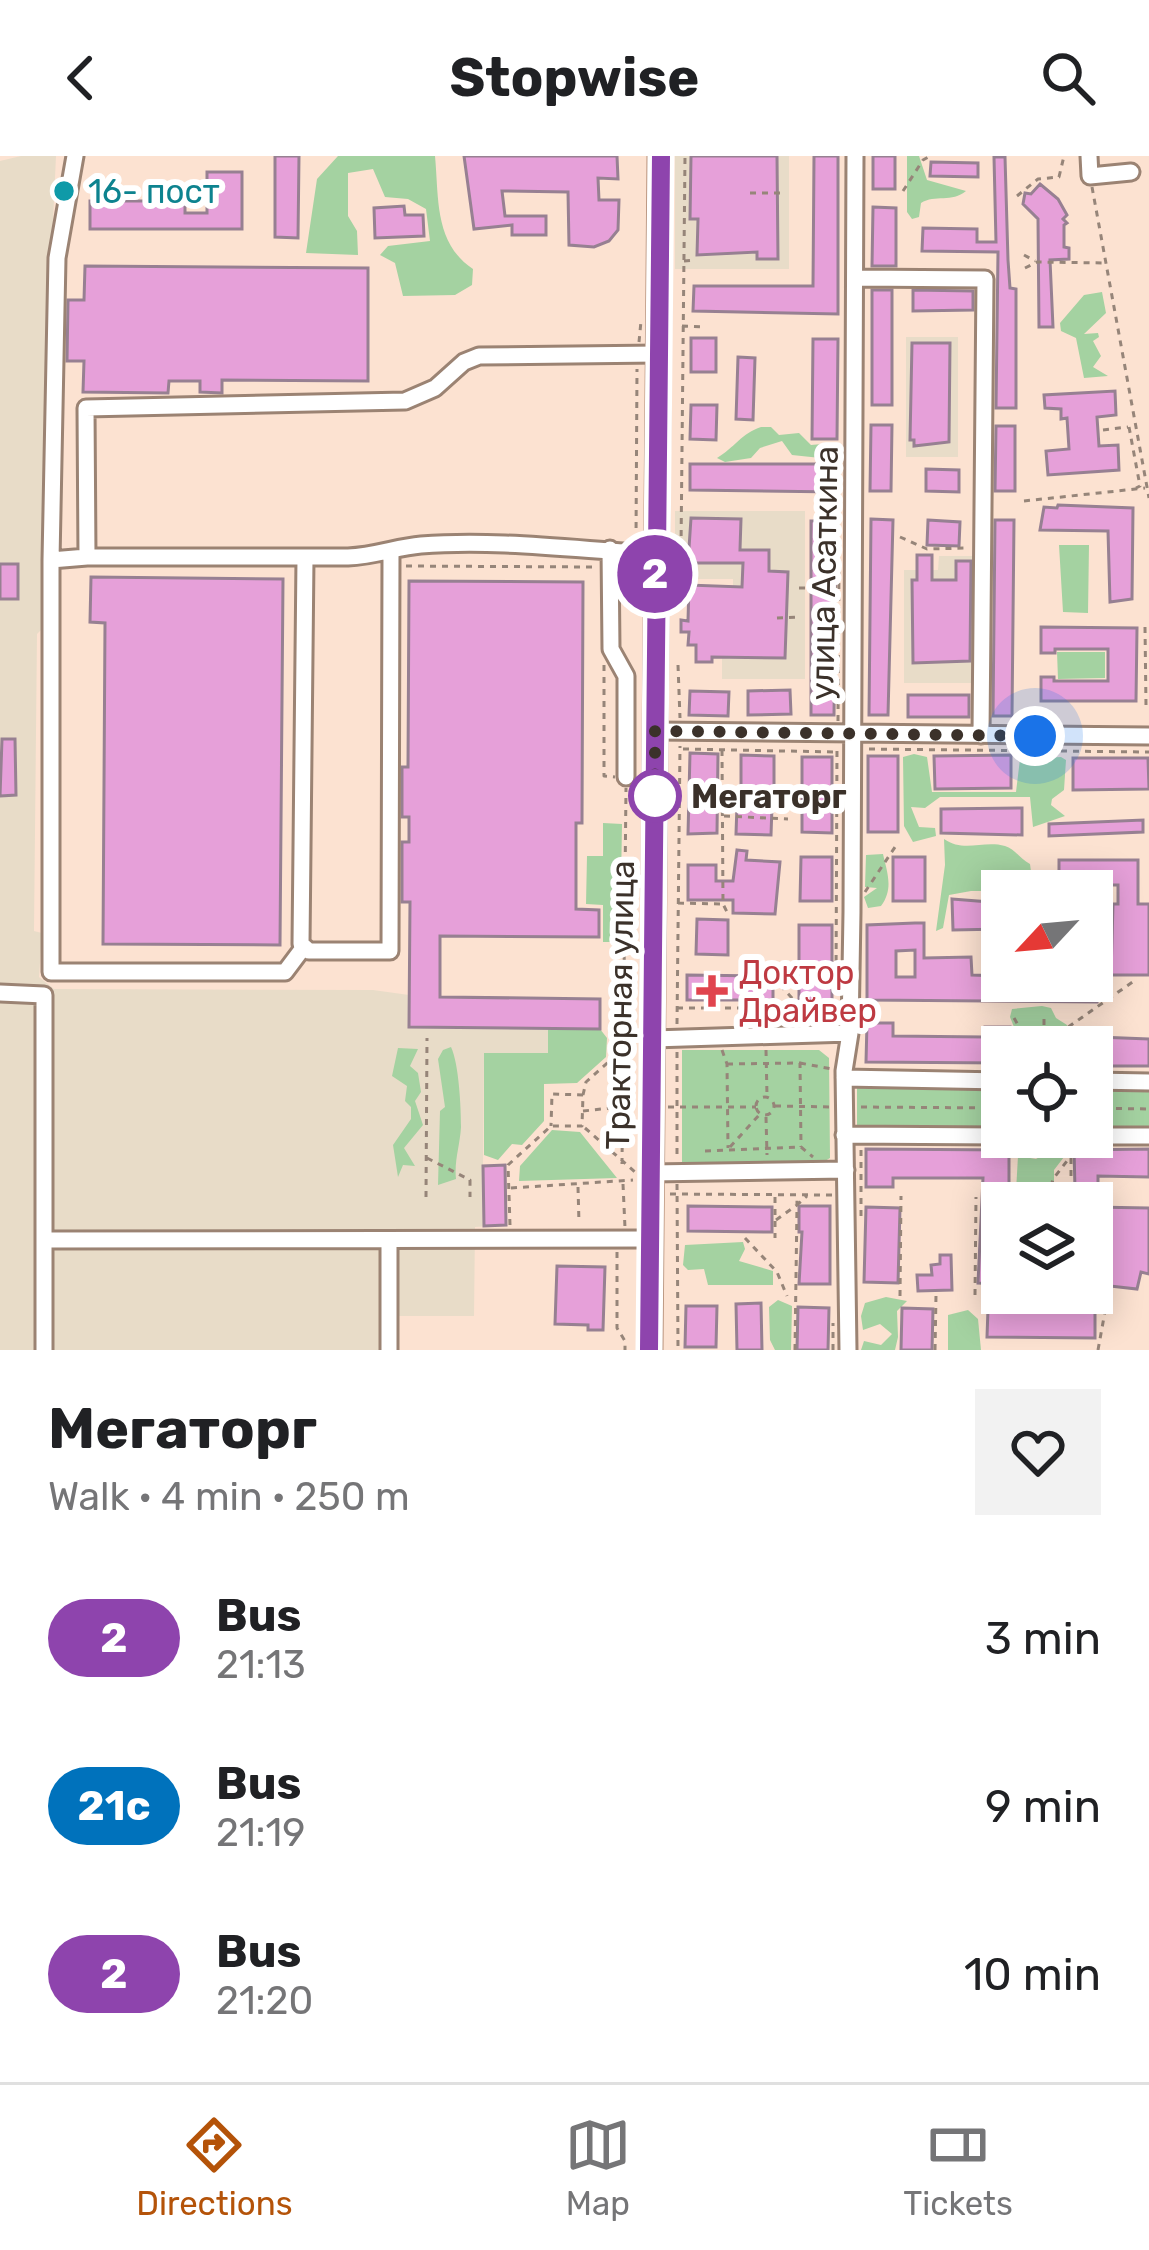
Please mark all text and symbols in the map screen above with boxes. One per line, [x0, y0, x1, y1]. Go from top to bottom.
icon: back [48, 45, 114, 111]
icon: search [1035, 45, 1101, 111]
text: Stopwise [450, 46, 699, 110]
place label: 16- пост [88, 172, 220, 211]
marker: 16- пост [51, 178, 77, 204]
street label: улица Асаткина [802, 445, 846, 701]
line badge: 2 [616, 535, 694, 613]
text: 2 [641, 549, 669, 599]
your location [1005, 706, 1065, 766]
marker: Мегаторг [630, 771, 680, 821]
place label: Мегаторг [691, 777, 847, 816]
street label: Тракторная улица [598, 860, 642, 1150]
north arrow [981, 870, 1113, 1002]
map controls [981, 870, 1113, 1314]
place label: Доктор Драйвер [739, 953, 877, 1030]
marker: Доктор Драйвер [696, 975, 728, 1007]
button: locate [981, 1026, 1113, 1158]
button: layers [981, 1182, 1113, 1314]
button: heart [975, 1389, 1101, 1515]
text: Мегаторг [48, 1395, 317, 1462]
text: Walk · 4 min · 250 m [48, 1474, 410, 1520]
text: Bus [216, 1589, 301, 1642]
text: 3 min [985, 1612, 1101, 1665]
text: 2 [100, 1613, 128, 1663]
text: 21:13 [216, 1642, 306, 1688]
text: Bus [216, 1757, 301, 1810]
text: 9 min [985, 1780, 1101, 1833]
text: 21с [78, 1781, 150, 1831]
text: 21:19 [216, 1810, 305, 1856]
text: Bus [216, 1925, 301, 1978]
text: 10 min [964, 1948, 1101, 2001]
text: 2 [100, 1949, 128, 1999]
text: 21:20 [216, 1978, 313, 2024]
tab: Directions [136, 2112, 292, 2223]
tab: Map [565, 2112, 631, 2223]
tab: Tickets [903, 2112, 1013, 2223]

